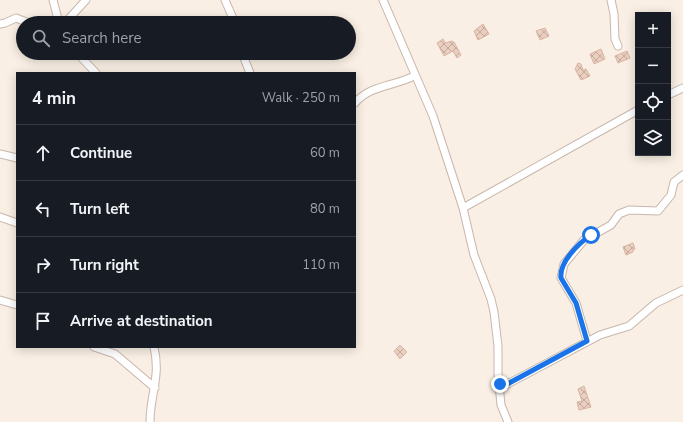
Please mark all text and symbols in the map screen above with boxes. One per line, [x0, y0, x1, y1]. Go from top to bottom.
map controls [635, 12, 671, 156]
button: + [635, 12, 671, 48]
search box [16, 16, 356, 60]
icon: search [30, 27, 52, 49]
text: Search here [62, 28, 142, 48]
button: − [635, 48, 671, 84]
button: locate [635, 84, 671, 120]
text: 4 min [32, 87, 76, 110]
text: Walk · 250 m [262, 89, 340, 107]
button: layers [635, 120, 671, 156]
icon: ahead [32, 142, 54, 164]
text: Continue [70, 143, 132, 163]
text: 60 m [310, 144, 340, 162]
icon: left [32, 198, 54, 220]
text: Turn left [70, 199, 129, 219]
text: 80 m [310, 200, 340, 218]
route start [582, 226, 600, 244]
icon: right [32, 254, 54, 276]
text: Turn right [70, 255, 139, 275]
text: 110 m [302, 256, 340, 274]
icon: arrive [32, 310, 54, 332]
text: Arrive at destination [70, 311, 213, 331]
route end [491, 375, 509, 393]

